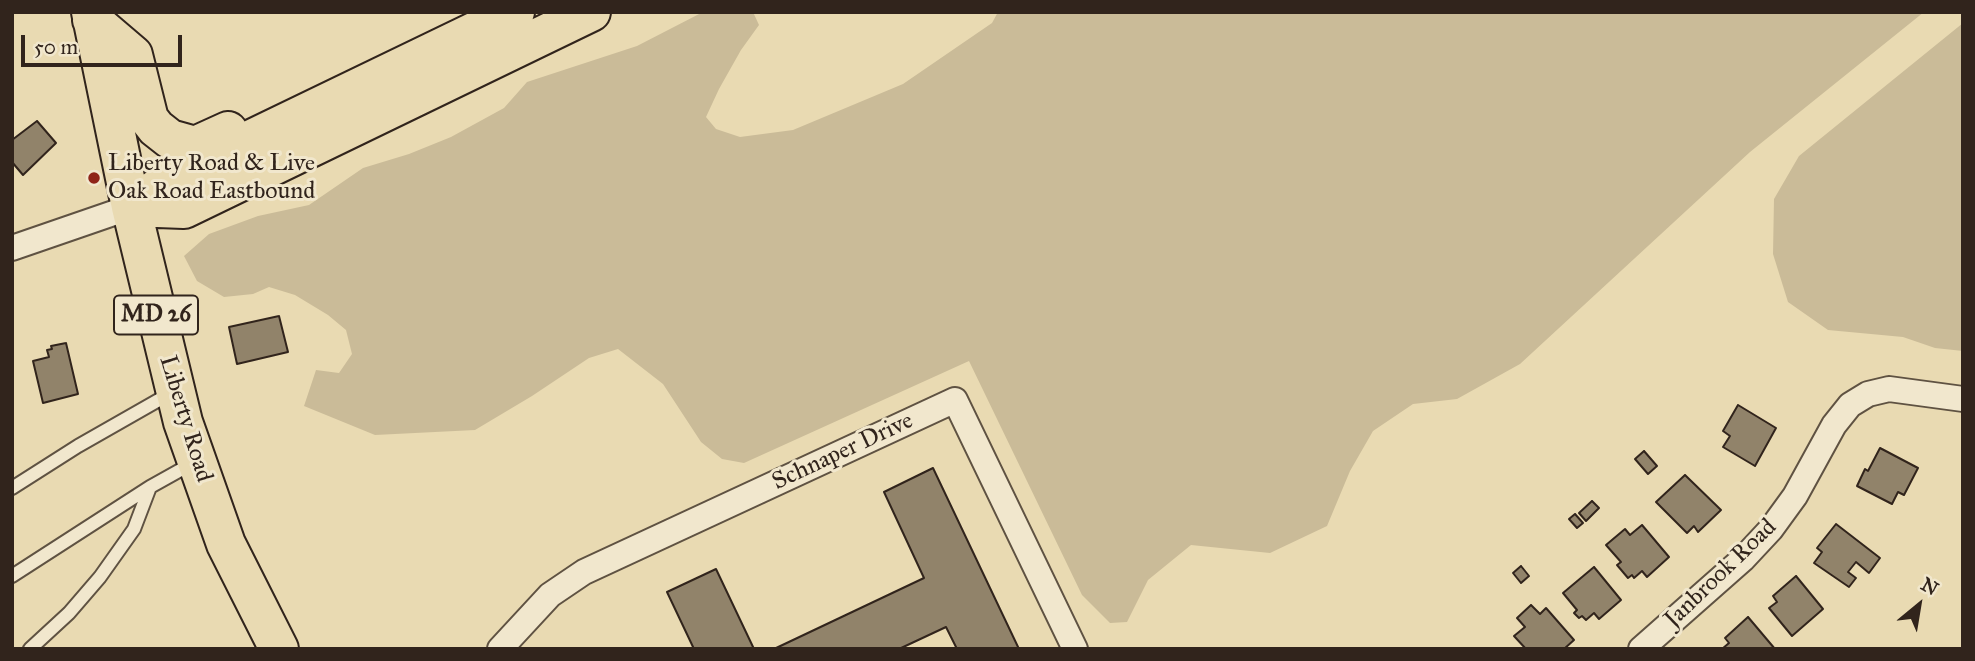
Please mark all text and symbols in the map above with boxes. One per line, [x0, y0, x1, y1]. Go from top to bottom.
scale bar [24, 21, 186, 65]
text: 50 m [34, 34, 78, 60]
place label: Liberty Road & Live Oak Road Eastbound [108, 150, 315, 206]
marker: Liberty Road & Live Oak Road Eastbound [86, 170, 102, 186]
road number: MD 26 [114, 296, 198, 334]
street label: Liberty Road [152, 352, 218, 486]
street label: Schnaper Drive [768, 407, 918, 497]
street label: Janbrook Road [1659, 513, 1783, 635]
north arrow [1884, 570, 1954, 640]
text: N [1917, 572, 1942, 600]

